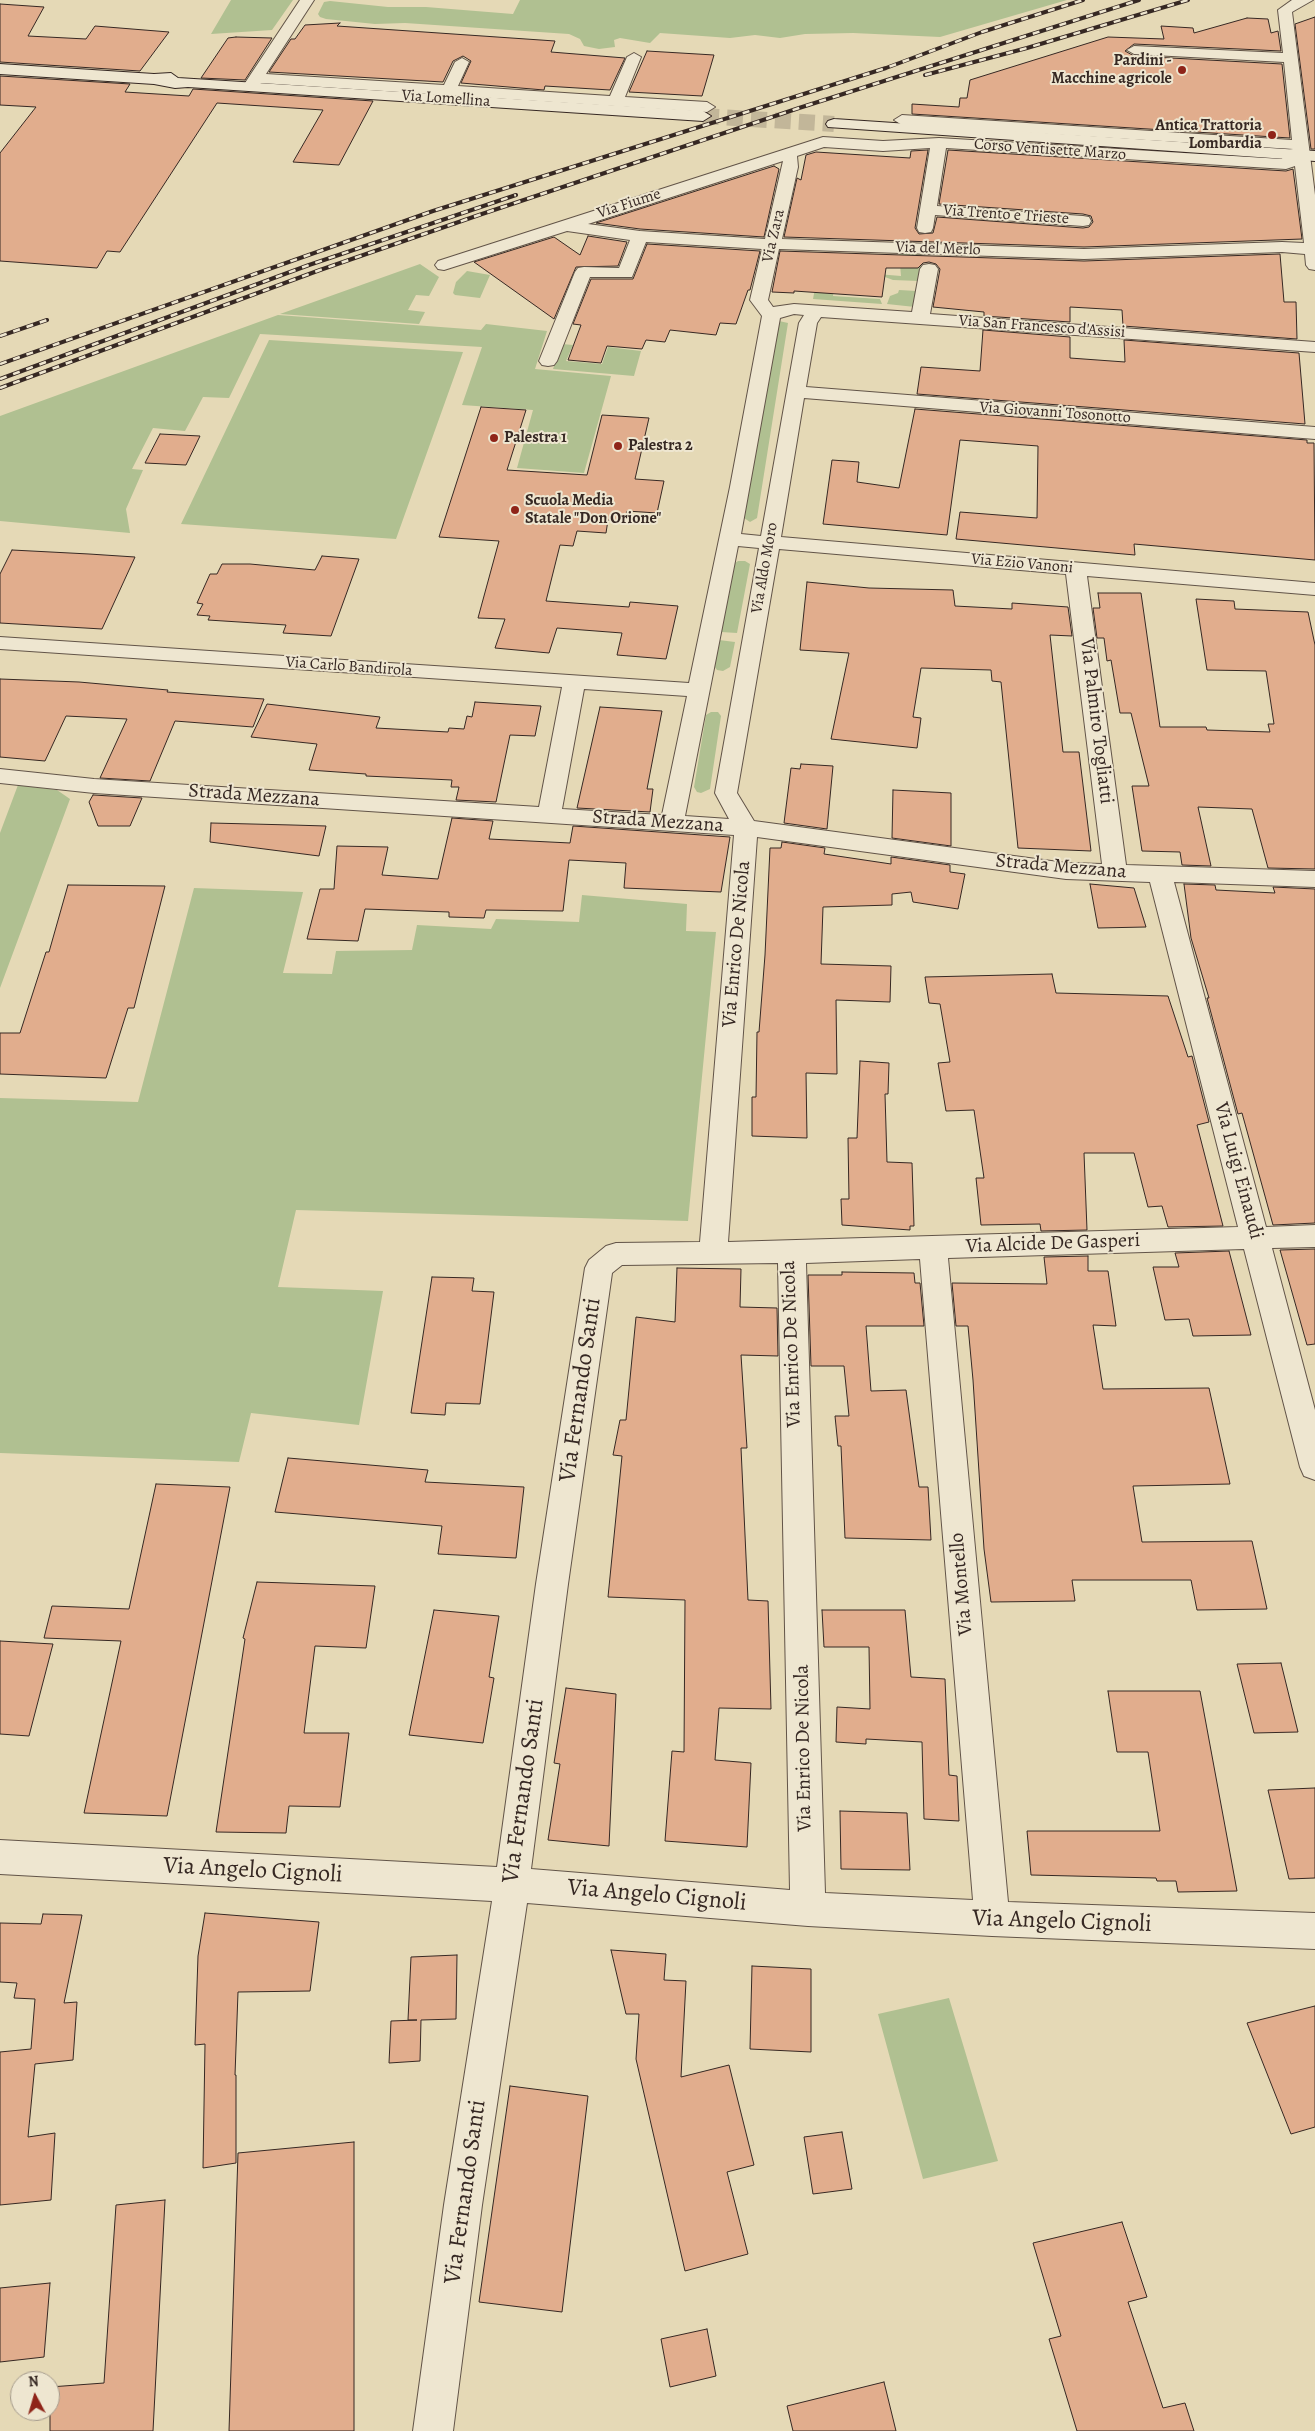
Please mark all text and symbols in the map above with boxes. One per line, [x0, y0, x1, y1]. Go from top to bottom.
place label: Pardini - Macchine agricole [1051, 51, 1172, 89]
marker: Pardini - Macchine agricole [1176, 64, 1188, 76]
street label: Via Lomellina [401, 86, 491, 112]
place label: Antica Trattoria Lombardia [1155, 116, 1262, 154]
marker: Antica Trattoria Lombardia [1266, 129, 1278, 141]
street label: Corso Ventisette Marzo [973, 135, 1127, 165]
street label: Via Fiume [595, 185, 663, 223]
street label: Via Trento e Trieste [942, 201, 1070, 229]
street label: Via Zara [759, 207, 789, 265]
street label: Via del Merlo [895, 238, 981, 260]
street label: Via San Francesco d'Assisi [958, 312, 1126, 342]
street label: Via Giovanni Tosonotto [979, 398, 1131, 428]
place label: Palestra 1 [504, 428, 567, 448]
marker: Palestra 1 [488, 432, 500, 444]
place label: Palestra 2 [628, 436, 693, 456]
marker: Palestra 2 [612, 440, 624, 452]
place label: Scuola Media Statale "Don Orione" [525, 491, 661, 529]
marker: Scuola Media Statale "Don Orione" [509, 504, 521, 516]
street label: Via Aldo Moro [748, 521, 782, 615]
street label: Via Ezio Vanoni [970, 550, 1074, 578]
street label: Via Palmiro Togliatti [1074, 637, 1118, 805]
street label: Via Carlo Bandirola [285, 653, 413, 681]
street label: Strada Mezzana [188, 779, 320, 813]
street label: Strada Mezzana [592, 805, 724, 839]
street label: Strada Mezzana [994, 849, 1128, 885]
street label: Via Enrico De Nicola [718, 860, 756, 1028]
street label: Via Luigi Einaudi [1208, 1100, 1268, 1242]
street label: Via Alcide De Gasperi [965, 1229, 1141, 1259]
street label: Via Enrico De Nicola [777, 1260, 807, 1428]
street label: Via Fernando Santi [554, 1296, 608, 1484]
street label: Via Montello [946, 1532, 978, 1636]
street label: Via Enrico De Nicola [791, 1664, 817, 1832]
street label: Via Fernando Santi [497, 1697, 551, 1885]
street label: Via Angelo Cignoli [163, 1852, 343, 1890]
street label: Via Angelo Cignoli [566, 1874, 748, 1918]
street label: Via Angelo Cignoli [972, 1904, 1152, 1940]
street label: Via Fernando Santi [439, 2098, 493, 2286]
north arrow [10, 2371, 60, 2421]
text: N [27, 2372, 40, 2392]

